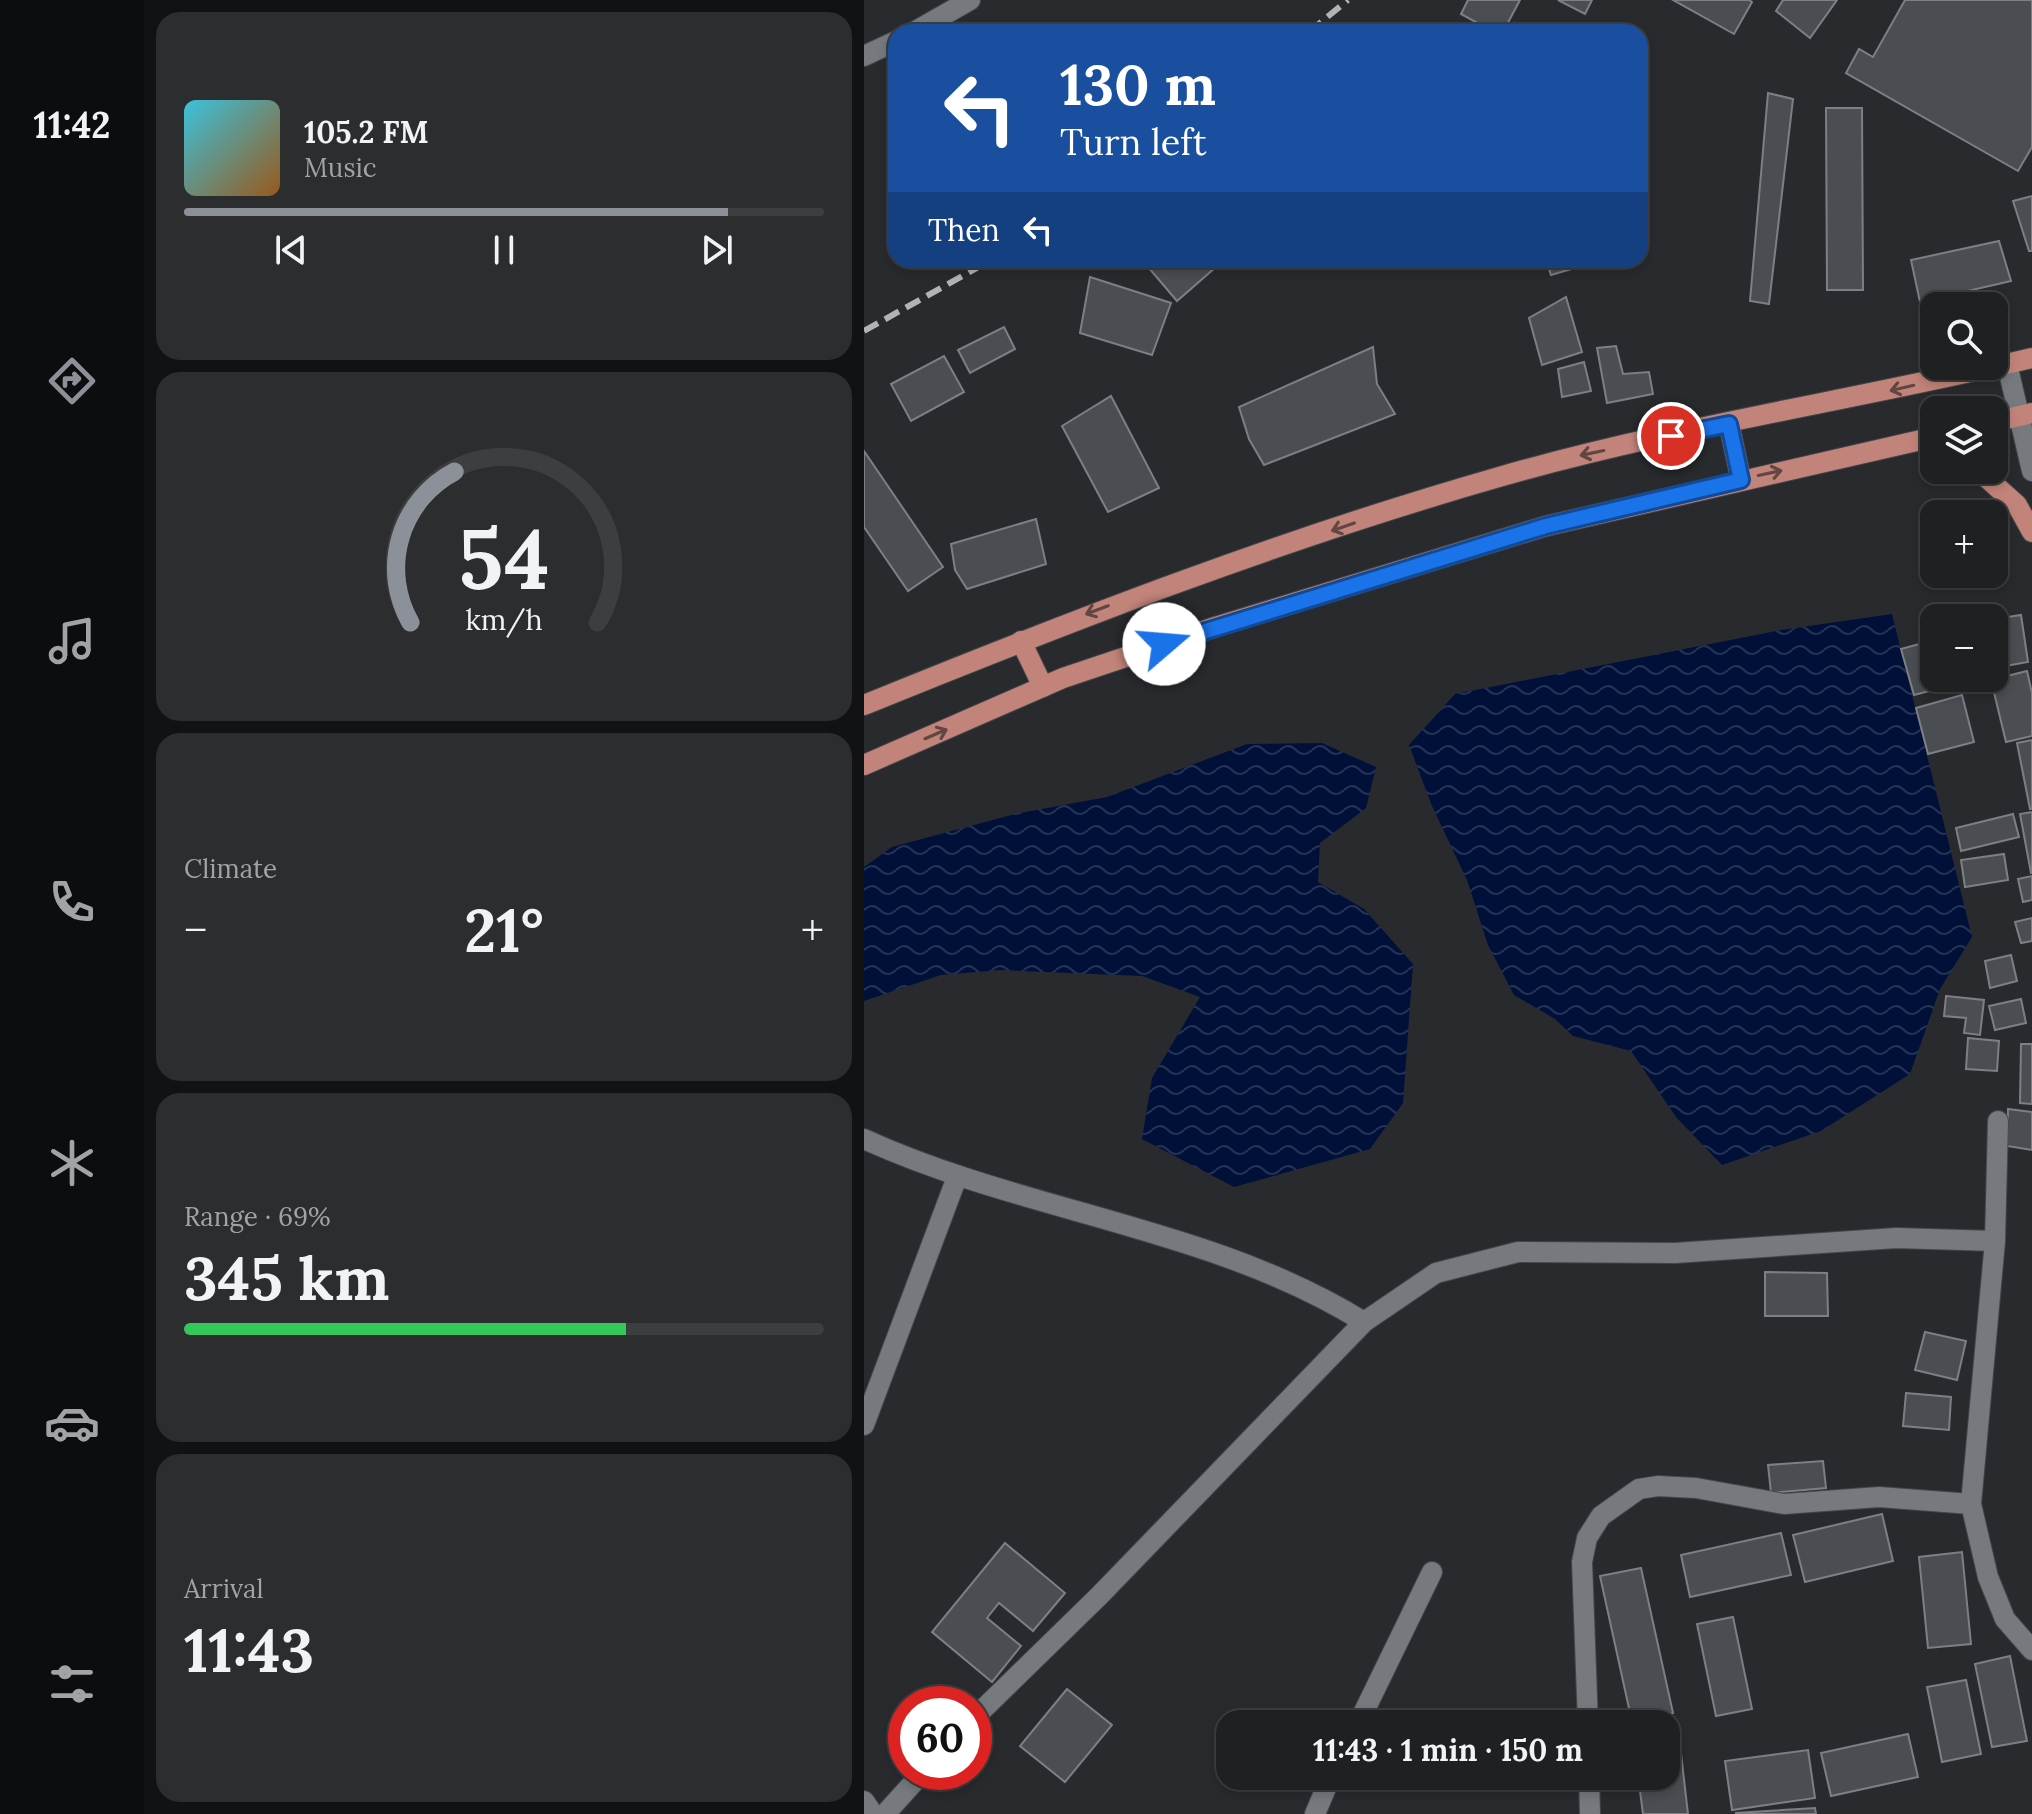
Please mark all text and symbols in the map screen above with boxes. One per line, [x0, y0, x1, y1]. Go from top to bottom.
text: 130 m [1060, 49, 1216, 120]
icon: left [928, 56, 1032, 160]
text: 11:42 [33, 102, 111, 148]
text: 105.2 FM [304, 113, 429, 151]
text: Turn left [1060, 119, 1207, 165]
text: Music [304, 151, 377, 184]
icon: left [1016, 208, 1060, 252]
text: Then [928, 211, 1000, 249]
icon: previous [269, 228, 313, 272]
icon: pause [482, 228, 526, 272]
icon: next [695, 228, 739, 272]
map controls [1920, 292, 2008, 692]
button: search [1920, 292, 2008, 380]
icon: directions [44, 353, 100, 409]
one-way arrow [1889, 382, 1915, 397]
button: layers [1920, 396, 2008, 484]
pin [1637, 402, 1705, 470]
icon: arrive [1649, 414, 1693, 458]
one-way arrow [1580, 446, 1606, 461]
one-way arrow [1757, 465, 1782, 480]
button: + [1920, 500, 2008, 588]
text: 54 [458, 504, 550, 611]
one-way arrow [1331, 521, 1356, 536]
text: km/h [465, 601, 543, 638]
position arrow [1122, 602, 1206, 686]
one-way arrow [1085, 604, 1110, 618]
button: − [1920, 604, 2008, 692]
icon: music [44, 613, 100, 669]
one-way arrow [923, 726, 947, 741]
text: Climate [184, 852, 277, 885]
icon: phone [44, 874, 100, 930]
text: 21° [464, 892, 544, 968]
text: − [184, 902, 207, 958]
text: + [801, 902, 824, 958]
icon: climate [44, 1135, 100, 1191]
text: Range · 69% [184, 1200, 331, 1233]
text: 345 km [184, 1240, 389, 1316]
icon: car [44, 1395, 100, 1451]
text: Arrival [184, 1572, 263, 1605]
text: 11:43 [184, 1612, 314, 1688]
icon: filters [44, 1656, 100, 1712]
speed limit sign: 60 [888, 1686, 992, 1790]
text: 11:43 · 1 min · 150 m [1313, 1731, 1583, 1769]

